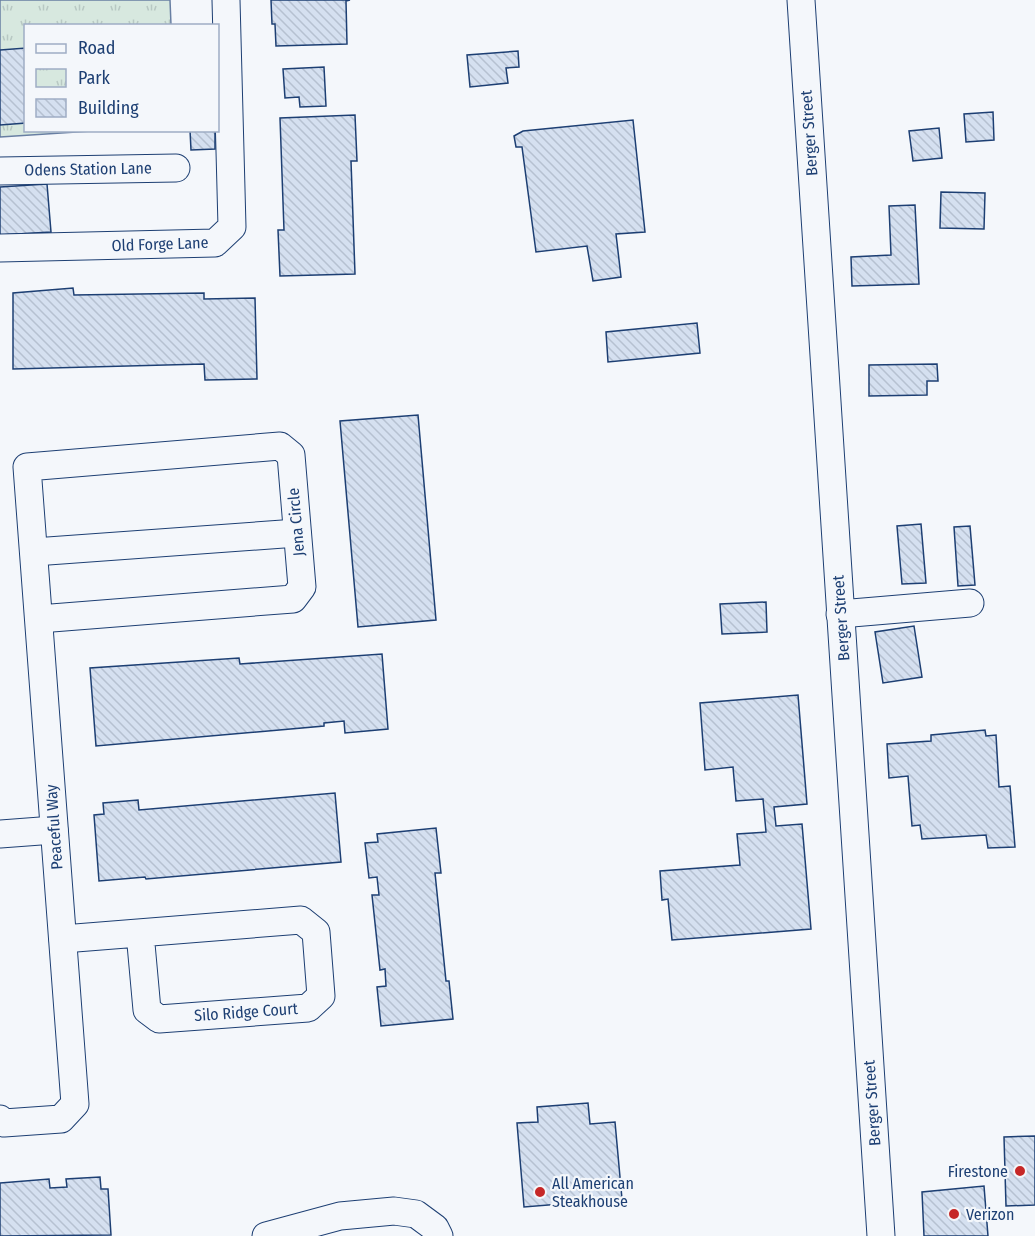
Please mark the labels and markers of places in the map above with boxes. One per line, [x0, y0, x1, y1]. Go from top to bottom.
place label: Firestone [948, 1162, 1008, 1181]
marker: Firestone [1013, 1164, 1027, 1178]
place label: All American Steakhouse [552, 1174, 634, 1211]
marker: All American Steakhouse [533, 1185, 547, 1199]
place label: Verizon [966, 1205, 1014, 1224]
marker: Verizon [947, 1207, 961, 1221]

